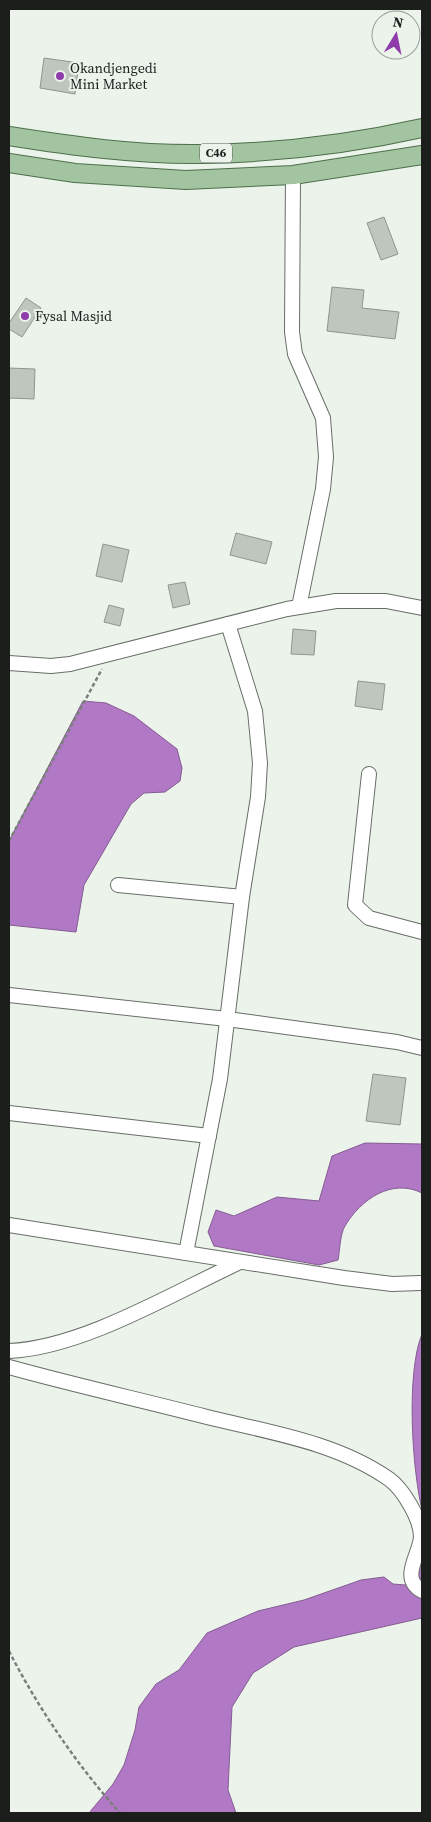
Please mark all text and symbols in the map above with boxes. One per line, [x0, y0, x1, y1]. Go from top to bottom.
north arrow [371, 10, 421, 60]
text: N [391, 11, 405, 33]
place label: Okandjengedi Mini Market [70, 58, 157, 94]
marker: Okandjengedi Mini Market [54, 70, 66, 82]
road number: C46 [200, 144, 232, 162]
place label: Fysal Masjid [35, 306, 112, 326]
marker: Fysal Masjid [19, 310, 31, 322]

